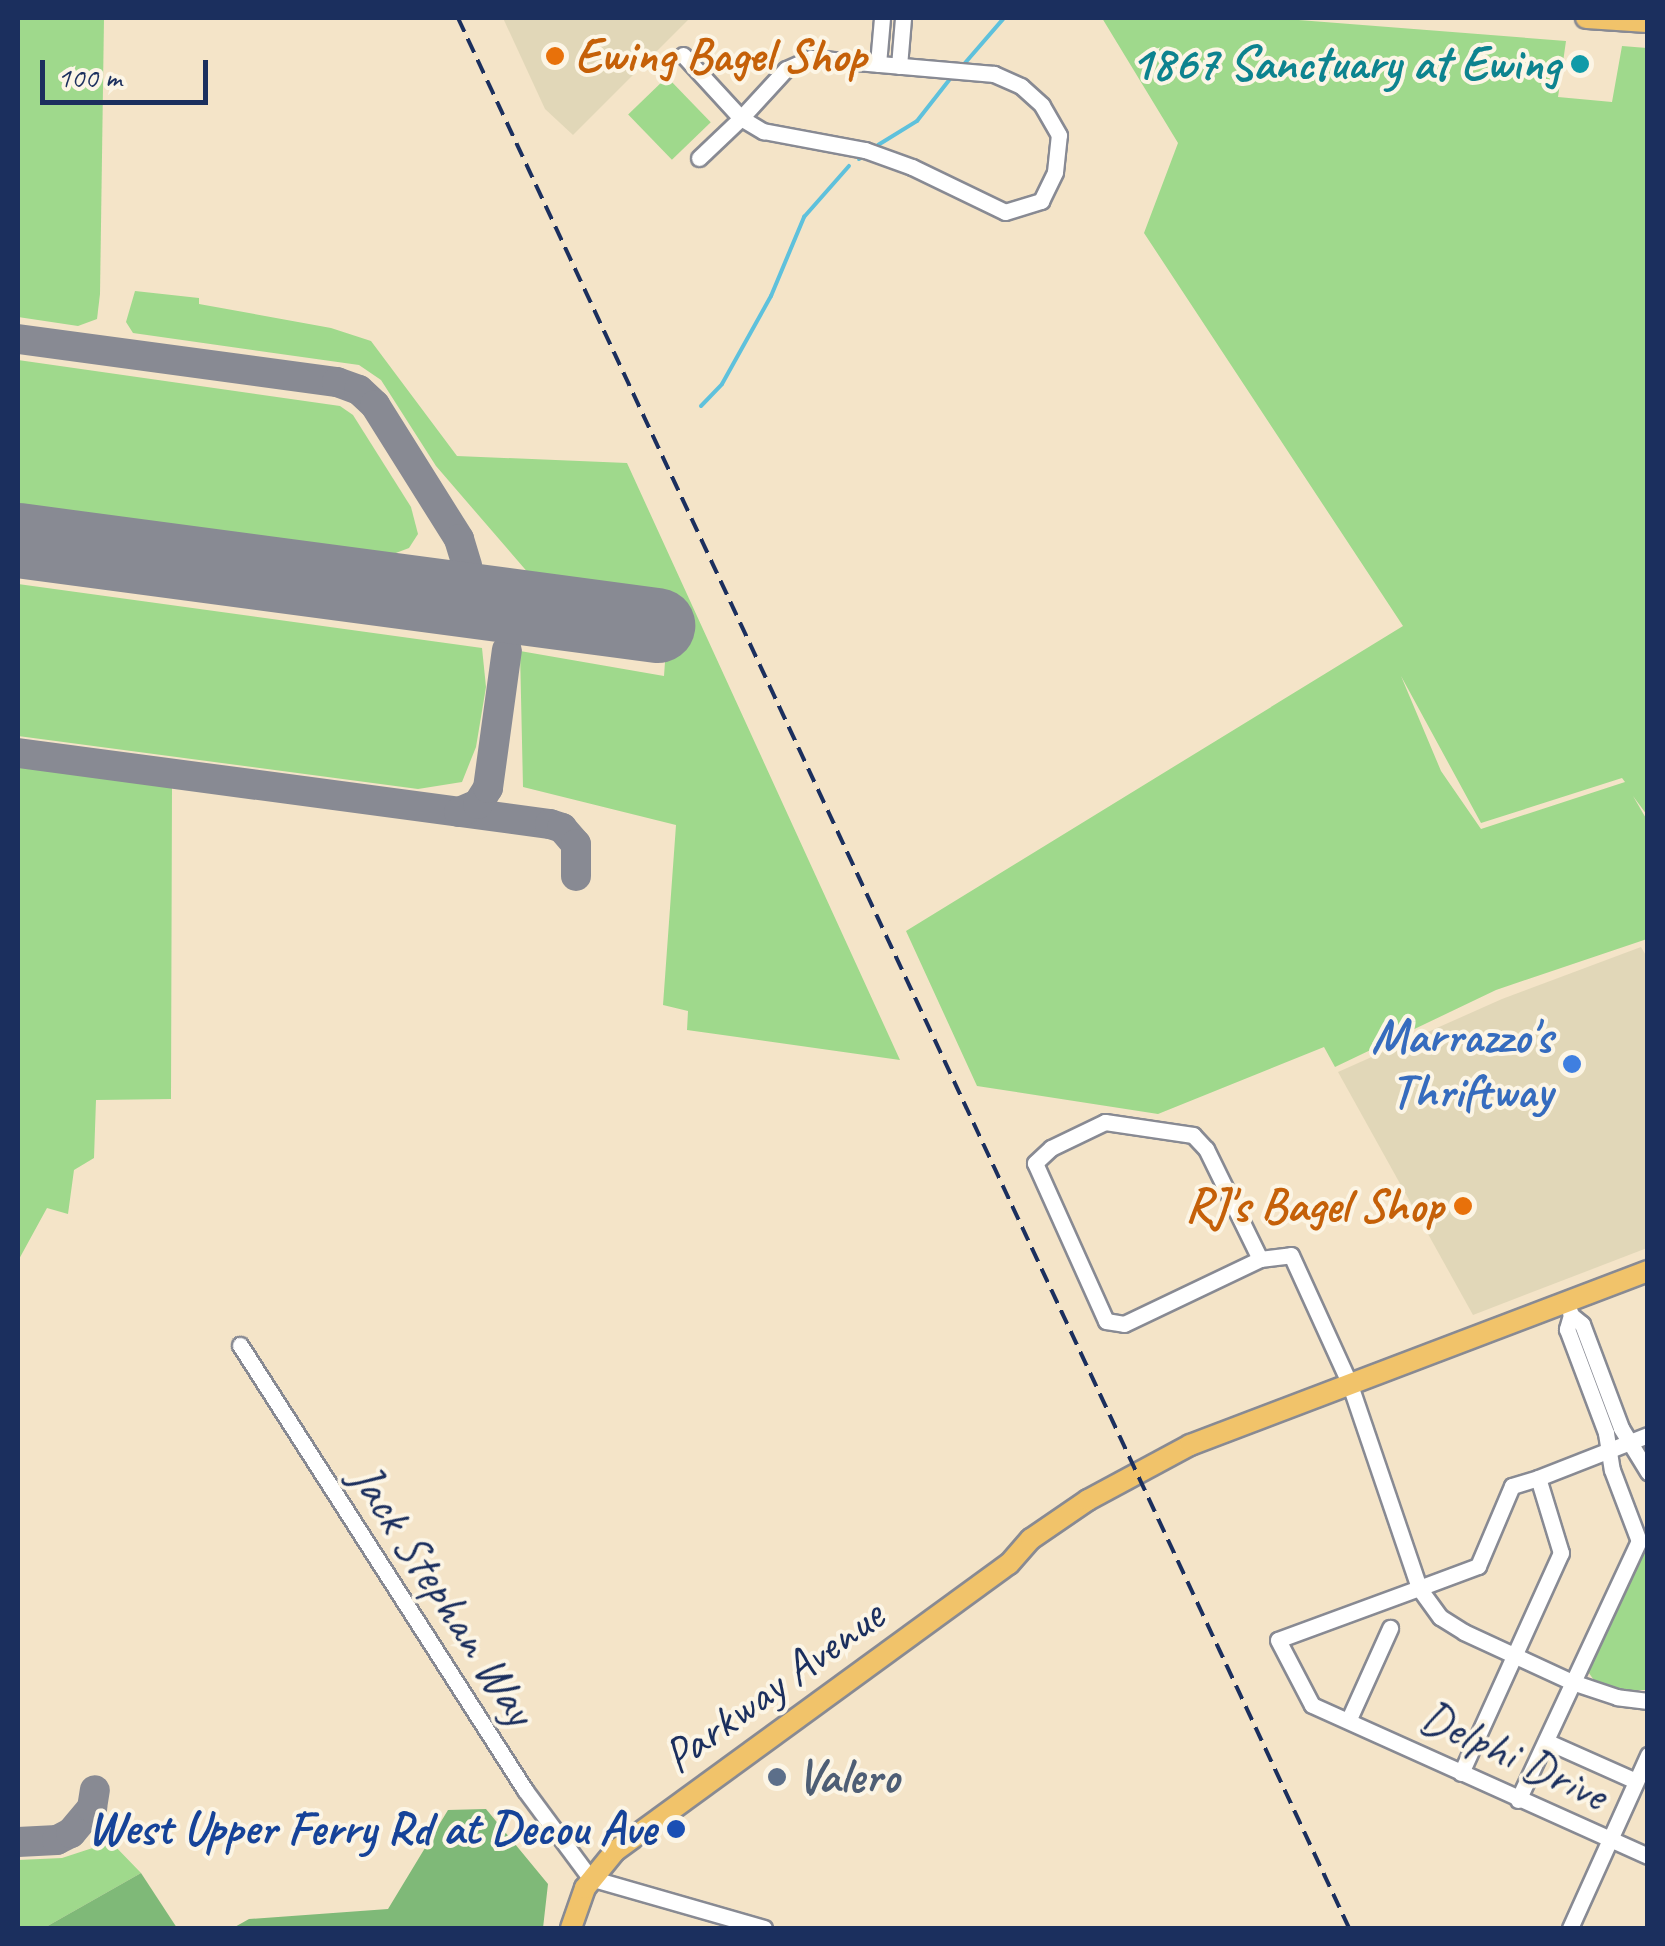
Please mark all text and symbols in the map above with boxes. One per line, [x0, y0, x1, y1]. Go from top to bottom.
place label: Ewing Bagel Shop [575, 27, 869, 85]
place label: 1867 Sanctuary at Ewing [1130, 35, 1560, 93]
scale bar [45, 40, 212, 102]
marker: Ewing Bagel Shop [544, 45, 566, 67]
marker: 1867 Sanctuary at Ewing [1569, 53, 1591, 75]
text: 100 m [57, 58, 122, 96]
place label: Marrazzo's Thriftway [1371, 1007, 1552, 1120]
marker: Marrazzo's Thriftway [1561, 1053, 1583, 1075]
place label: RJ's Bagel Shop [1184, 1177, 1443, 1235]
marker: RJ's Bagel Shop [1452, 1195, 1474, 1217]
street label: Jack Stephan Way [337, 1452, 549, 1736]
street label: Parkway Avenue [652, 1587, 894, 1785]
street label: Delphi Drive [1412, 1687, 1616, 1823]
place label: Valero [797, 1748, 899, 1806]
marker: Valero [766, 1766, 788, 1788]
place label: West Upper Ferry Rd at Decou Ave [85, 1800, 656, 1858]
marker: West Upper Ferry Rd at Decou Ave [665, 1818, 687, 1840]

